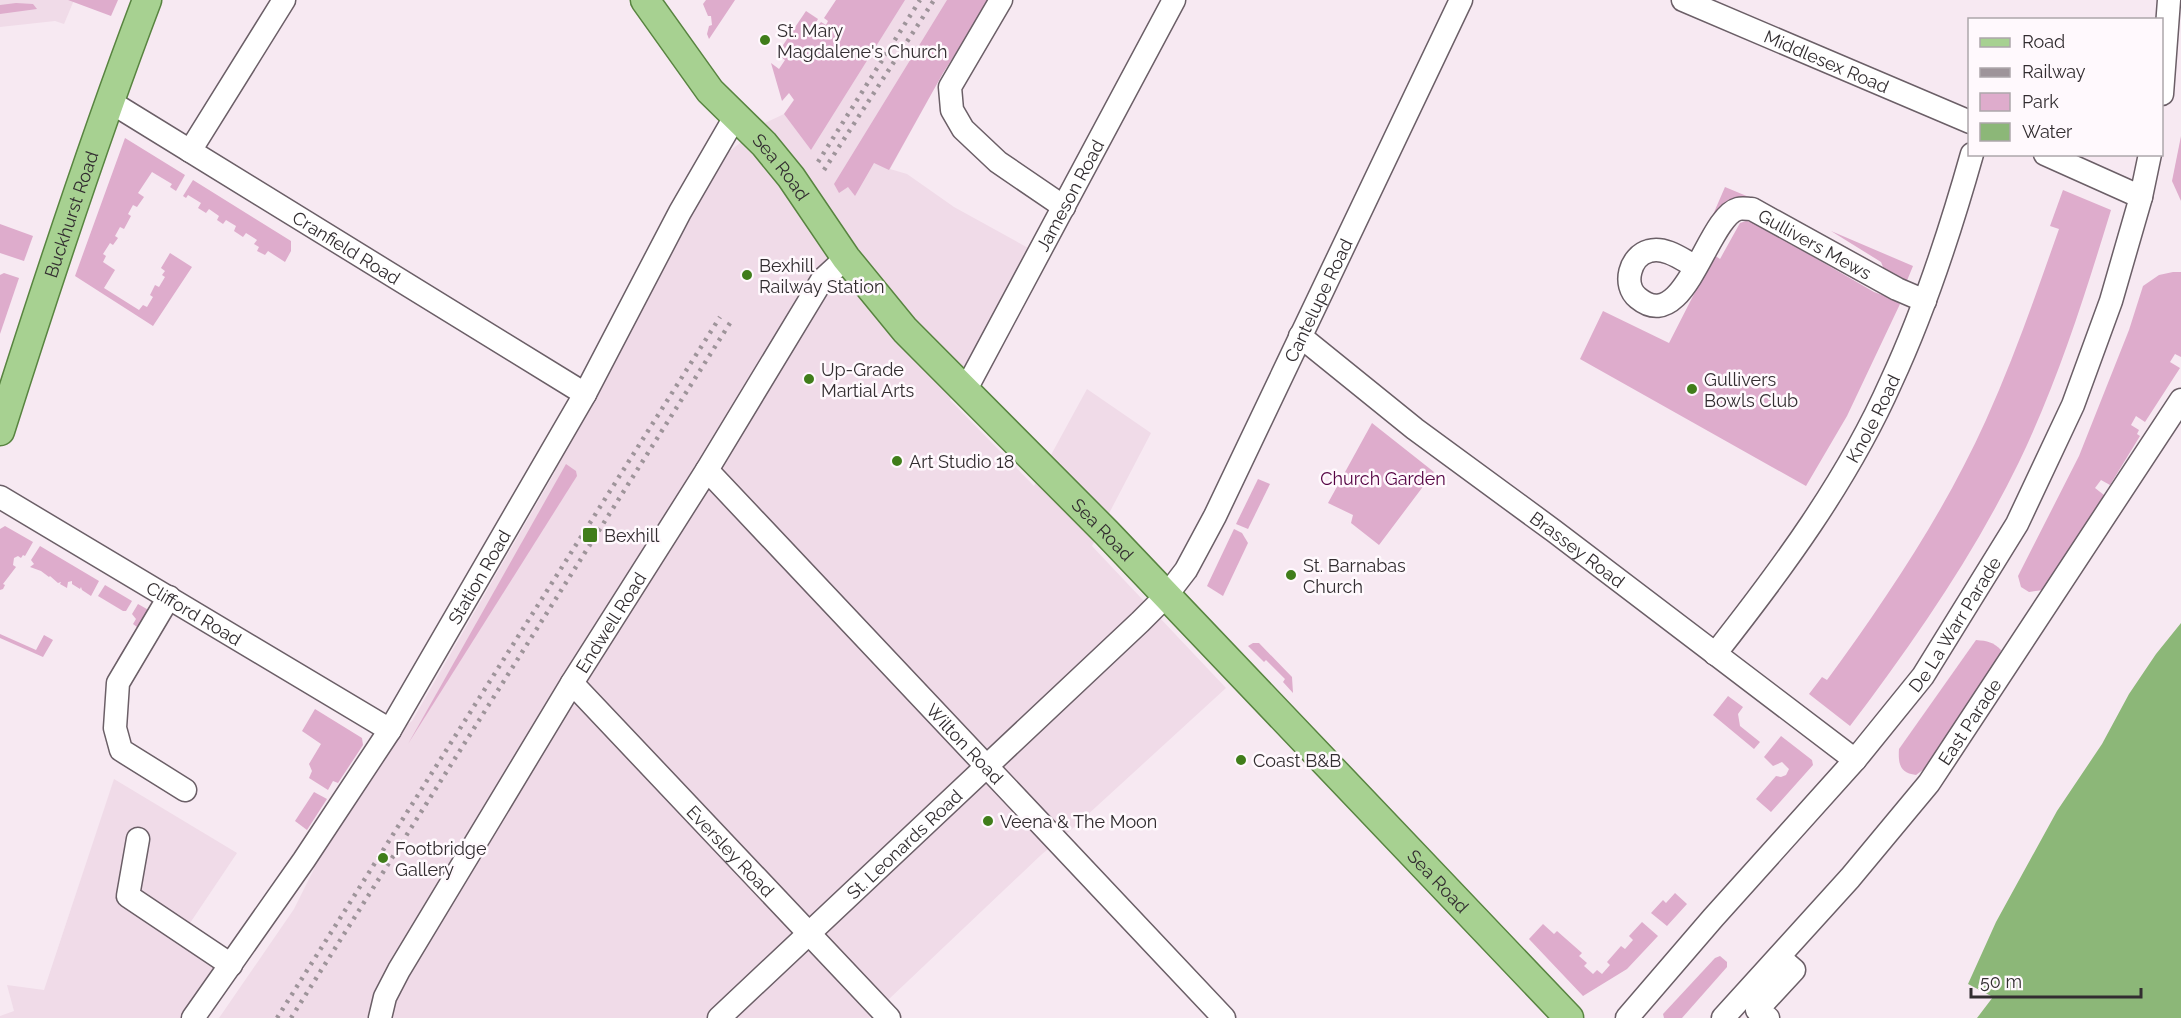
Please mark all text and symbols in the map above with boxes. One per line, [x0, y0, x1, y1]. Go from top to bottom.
legend [1968, 18, 2163, 156]
place label: St. Mary Magdalene's Church [777, 20, 948, 62]
street label: Middlesex Road [1761, 25, 1892, 97]
text: Road [2022, 31, 2065, 52]
marker: St. Mary Magdalene's Church [758, 33, 772, 47]
text: Railway [2022, 61, 2086, 82]
text: Park [2022, 91, 2059, 112]
text: Water [2022, 121, 2073, 142]
street label: Sea Road [749, 129, 814, 204]
street label: Jameson Road [1031, 136, 1108, 254]
street label: Buckhurst Road [40, 148, 102, 280]
street label: Gullivers Mews [1755, 204, 1875, 284]
street label: Cranfield Road [289, 206, 404, 288]
street label: Cantelupe Road [1280, 235, 1356, 365]
place label: Bexhill Railway Station [759, 255, 884, 297]
marker: Bexhill Railway Station [740, 268, 754, 282]
place label: Up-Grade Martial Arts [821, 359, 914, 401]
place label: Gullivers Bowls Club [1704, 369, 1798, 411]
street label: Knole Road [1841, 371, 1904, 466]
marker: Up-Grade Martial Arts [802, 372, 816, 386]
marker: Gullivers Bowls Club [1685, 382, 1699, 396]
place label: Art Studio 18 [909, 451, 1014, 472]
marker: Art Studio 18 [890, 454, 904, 468]
park label: Church Garden [1320, 468, 1446, 489]
street label: Sea Road [1068, 494, 1138, 565]
street label: Brassey Road [1526, 507, 1629, 592]
place label: Bexhill [604, 525, 660, 546]
street label: Station Road [443, 526, 514, 628]
marker: Bexhill [581, 526, 599, 544]
street label: De La Warr Parade [1904, 552, 2005, 696]
place label: St. Barnabas Church [1303, 555, 1406, 597]
street label: Endwell Road [571, 568, 650, 676]
marker: St. Barnabas Church [1284, 568, 1298, 582]
street label: Clifford Road [143, 576, 245, 649]
street label: East Parade [1933, 674, 2006, 769]
street label: Wilton Road [922, 699, 1008, 788]
place label: Coast B&B [1253, 750, 1341, 771]
marker: Coast B&B [1234, 753, 1248, 767]
street label: St. Leonards Road [842, 785, 966, 903]
street label: Eversley Road [683, 801, 779, 901]
place label: Veena & The Moon [1000, 811, 1157, 832]
marker: Veena & The Moon [981, 814, 995, 828]
place label: Footbridge Gallery [395, 838, 487, 880]
street label: Sea Road [1404, 845, 1473, 917]
marker: Footbridge Gallery [376, 851, 390, 865]
scale bar [1971, 961, 2140, 999]
text: 50 m [1980, 971, 2022, 992]

